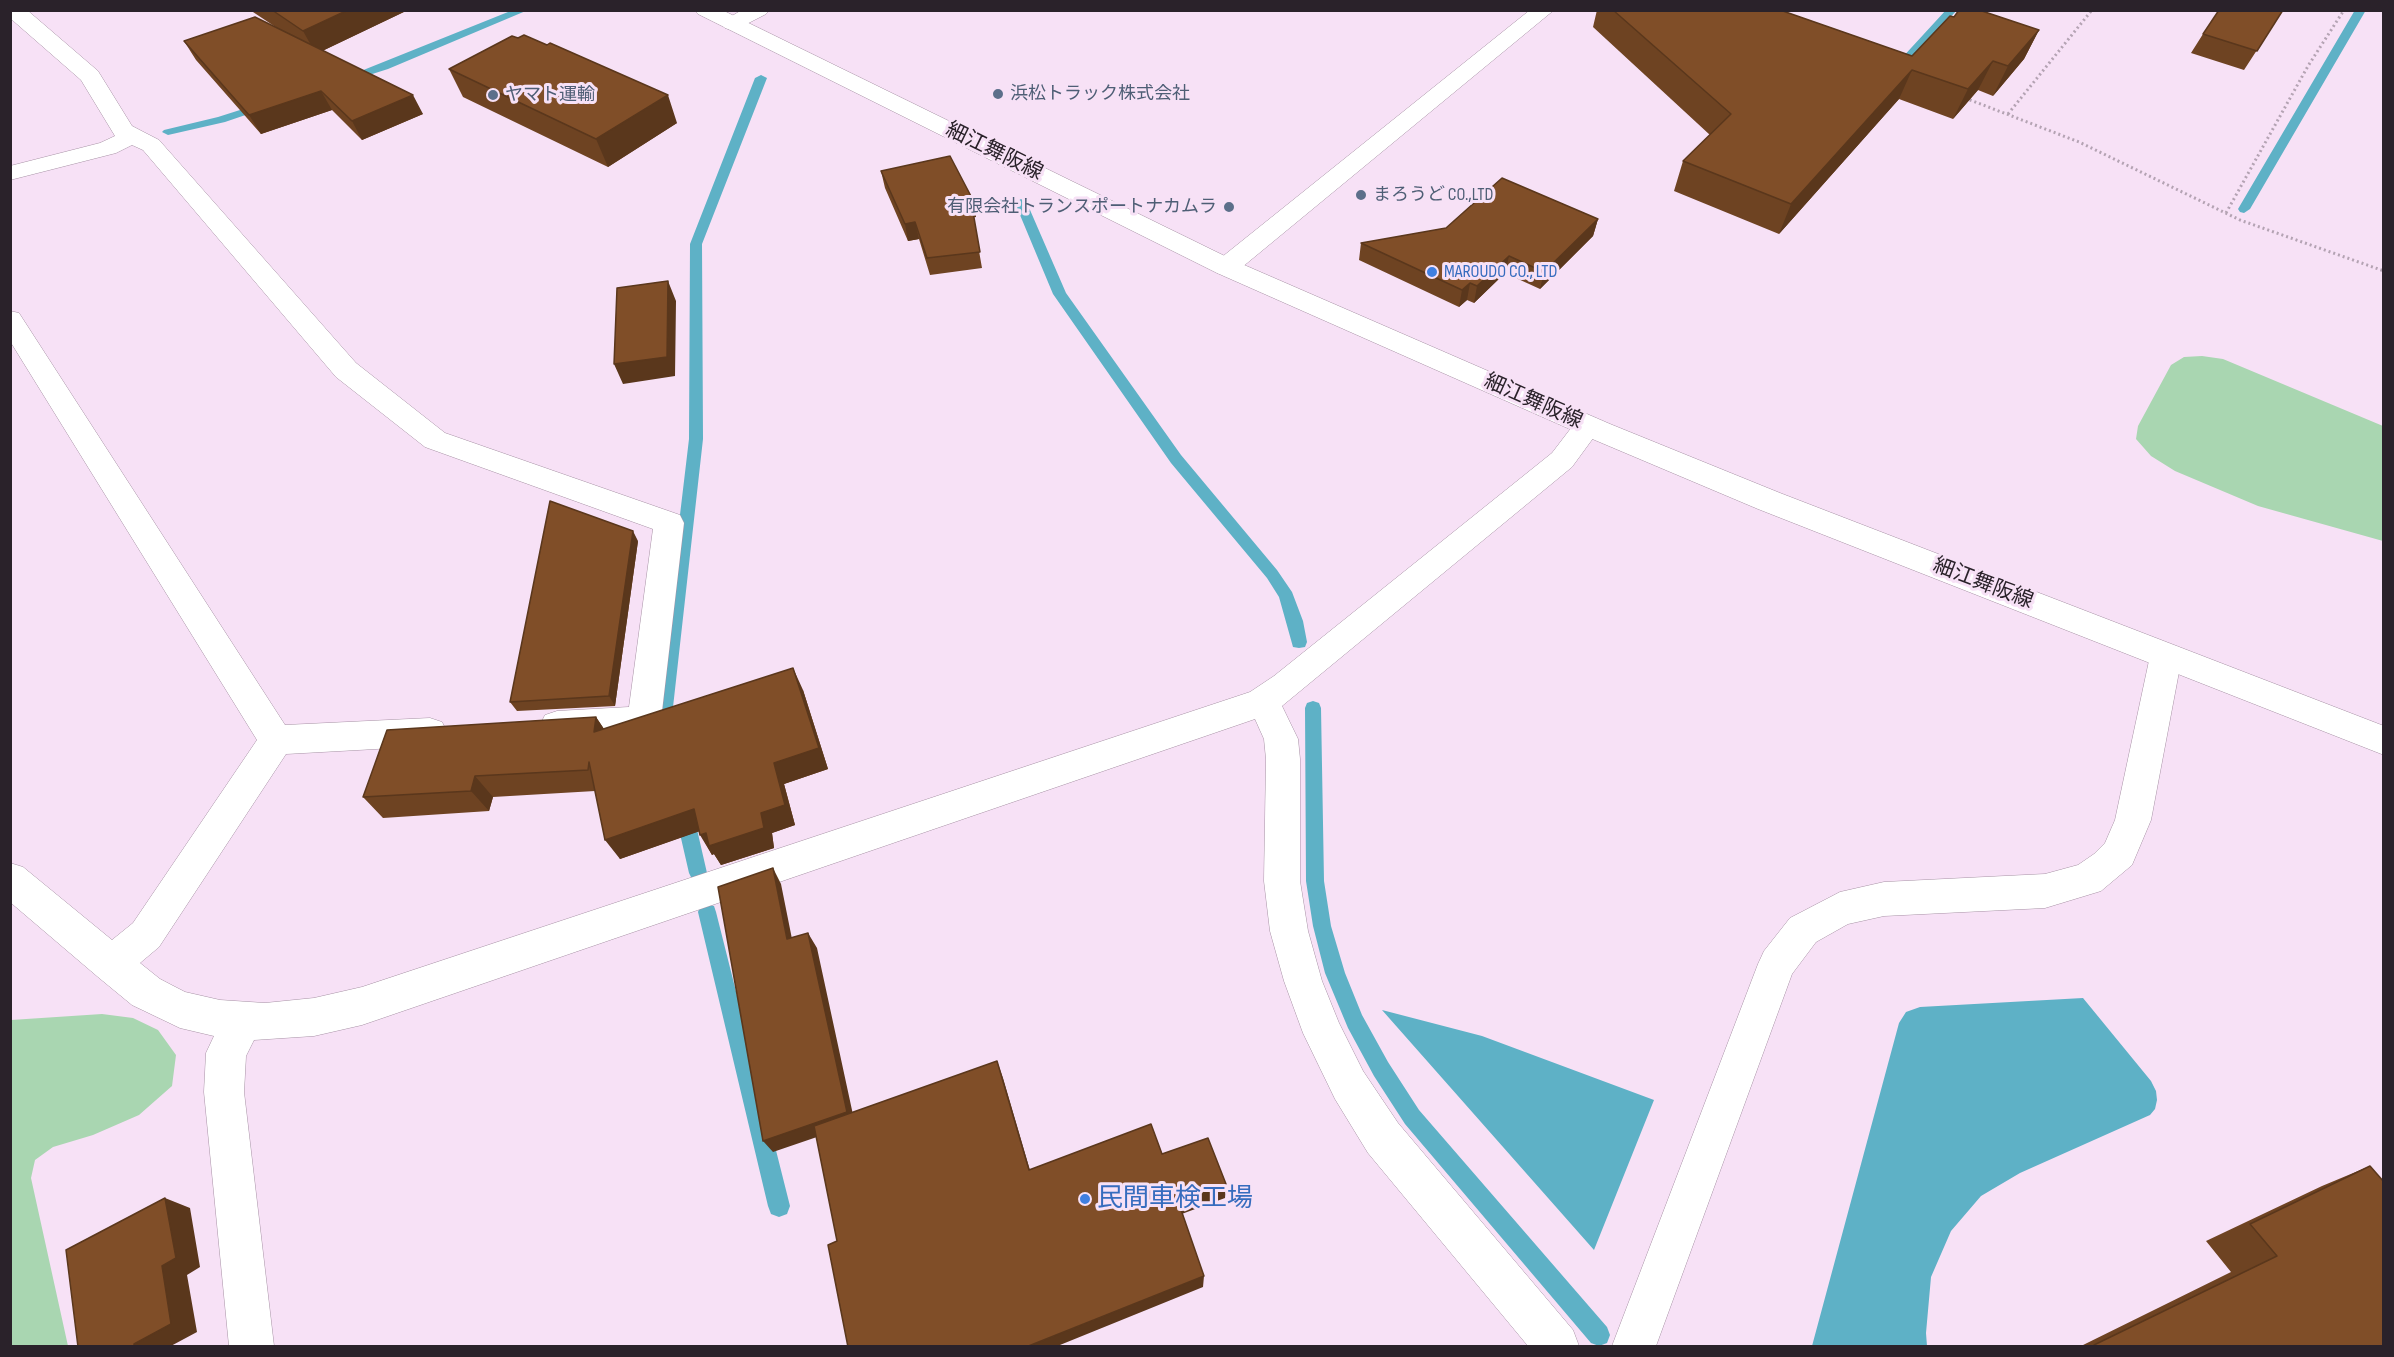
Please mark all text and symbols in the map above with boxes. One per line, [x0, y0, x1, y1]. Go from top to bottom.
place label: 浜松トラック株式会社 [1010, 83, 1190, 105]
place label: ヤマト運輸 [505, 84, 595, 106]
marker: 浜松トラック株式会社 [991, 87, 1005, 101]
marker: ヤマト運輸 [486, 88, 500, 102]
street label: 細江舞阪線 [941, 118, 1047, 186]
place label: まろうど CO.,LTD [1373, 184, 1493, 206]
marker: まろうど CO.,LTD [1354, 188, 1368, 202]
place label: 有限会社トランスポートナカムラ [947, 196, 1217, 218]
marker: 有限会社トランスポートナカムラ [1222, 200, 1236, 214]
place label: MAROUDO CO., LTD [1444, 261, 1557, 283]
marker: MAROUDO CO., LTD [1425, 265, 1439, 279]
street label: 細江舞阪線 [1480, 369, 1586, 435]
street label: 細江舞阪線 [1929, 553, 2037, 615]
place label: 民間車検工場 [1097, 1183, 1253, 1215]
marker: 民間車検工場 [1078, 1192, 1092, 1206]

